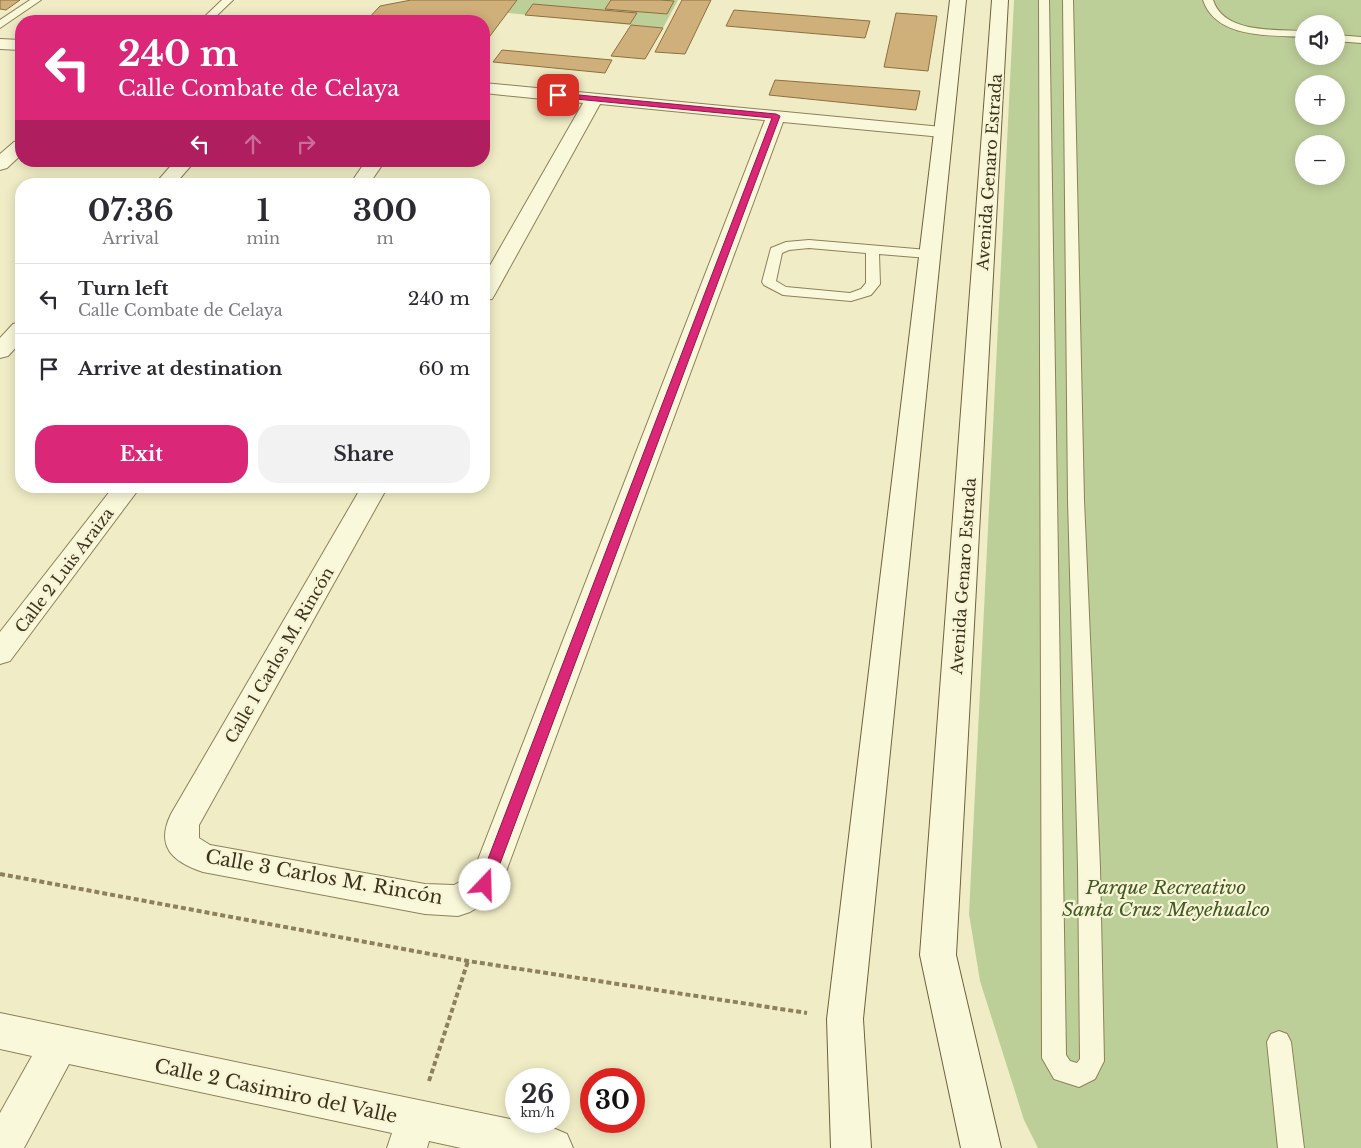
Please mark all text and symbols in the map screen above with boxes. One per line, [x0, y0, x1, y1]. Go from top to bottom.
map controls [1295, 15, 1345, 185]
button: sound [1295, 15, 1345, 65]
text: 240 m [118, 32, 238, 75]
icon: left [35, 35, 100, 100]
street label: Avenida Genaro Estrada [972, 73, 1006, 272]
pin [537, 74, 579, 116]
text: Calle Combate de Celaya [118, 75, 399, 102]
button: + [1295, 75, 1345, 125]
icon: arrive [544, 81, 572, 109]
icon: left [186, 130, 214, 158]
icon: ahead [239, 130, 267, 158]
icon: right [292, 130, 320, 158]
button: − [1295, 135, 1345, 185]
text: 07:36 [88, 192, 174, 229]
text: 1 [257, 192, 270, 229]
text: 300 [353, 192, 417, 229]
text: Arrival [102, 228, 159, 248]
text: min [246, 228, 280, 248]
text: m [376, 228, 394, 248]
text: Turn left [78, 277, 169, 300]
icon: left [35, 285, 63, 313]
text: 240 m [408, 287, 470, 310]
text: Calle Combate de Celaya [78, 300, 283, 320]
icon: arrive [35, 355, 63, 383]
text: Arrive at destination [78, 357, 282, 380]
text: 60 m [418, 357, 470, 380]
button: Exit [35, 425, 248, 483]
button: Share [258, 425, 470, 483]
street label: Avenida Genaro Estrada [946, 477, 980, 676]
street label: Calle 2 Luis Araiza [10, 503, 118, 636]
street label: Calle 1 Carlos M. Rincón [220, 563, 338, 747]
street label: Calle 3 Carlos M. Rincón [204, 845, 444, 909]
position arrow [458, 858, 510, 910]
park label: Parque Recreativo Santa Cruz Meyehualco [1062, 876, 1270, 921]
street label: Calle 2 Casimiro del Valle [153, 1054, 399, 1128]
speed limit sign: 30 [580, 1068, 645, 1133]
text: 26 [521, 1079, 554, 1110]
text: km/h [520, 1105, 555, 1120]

